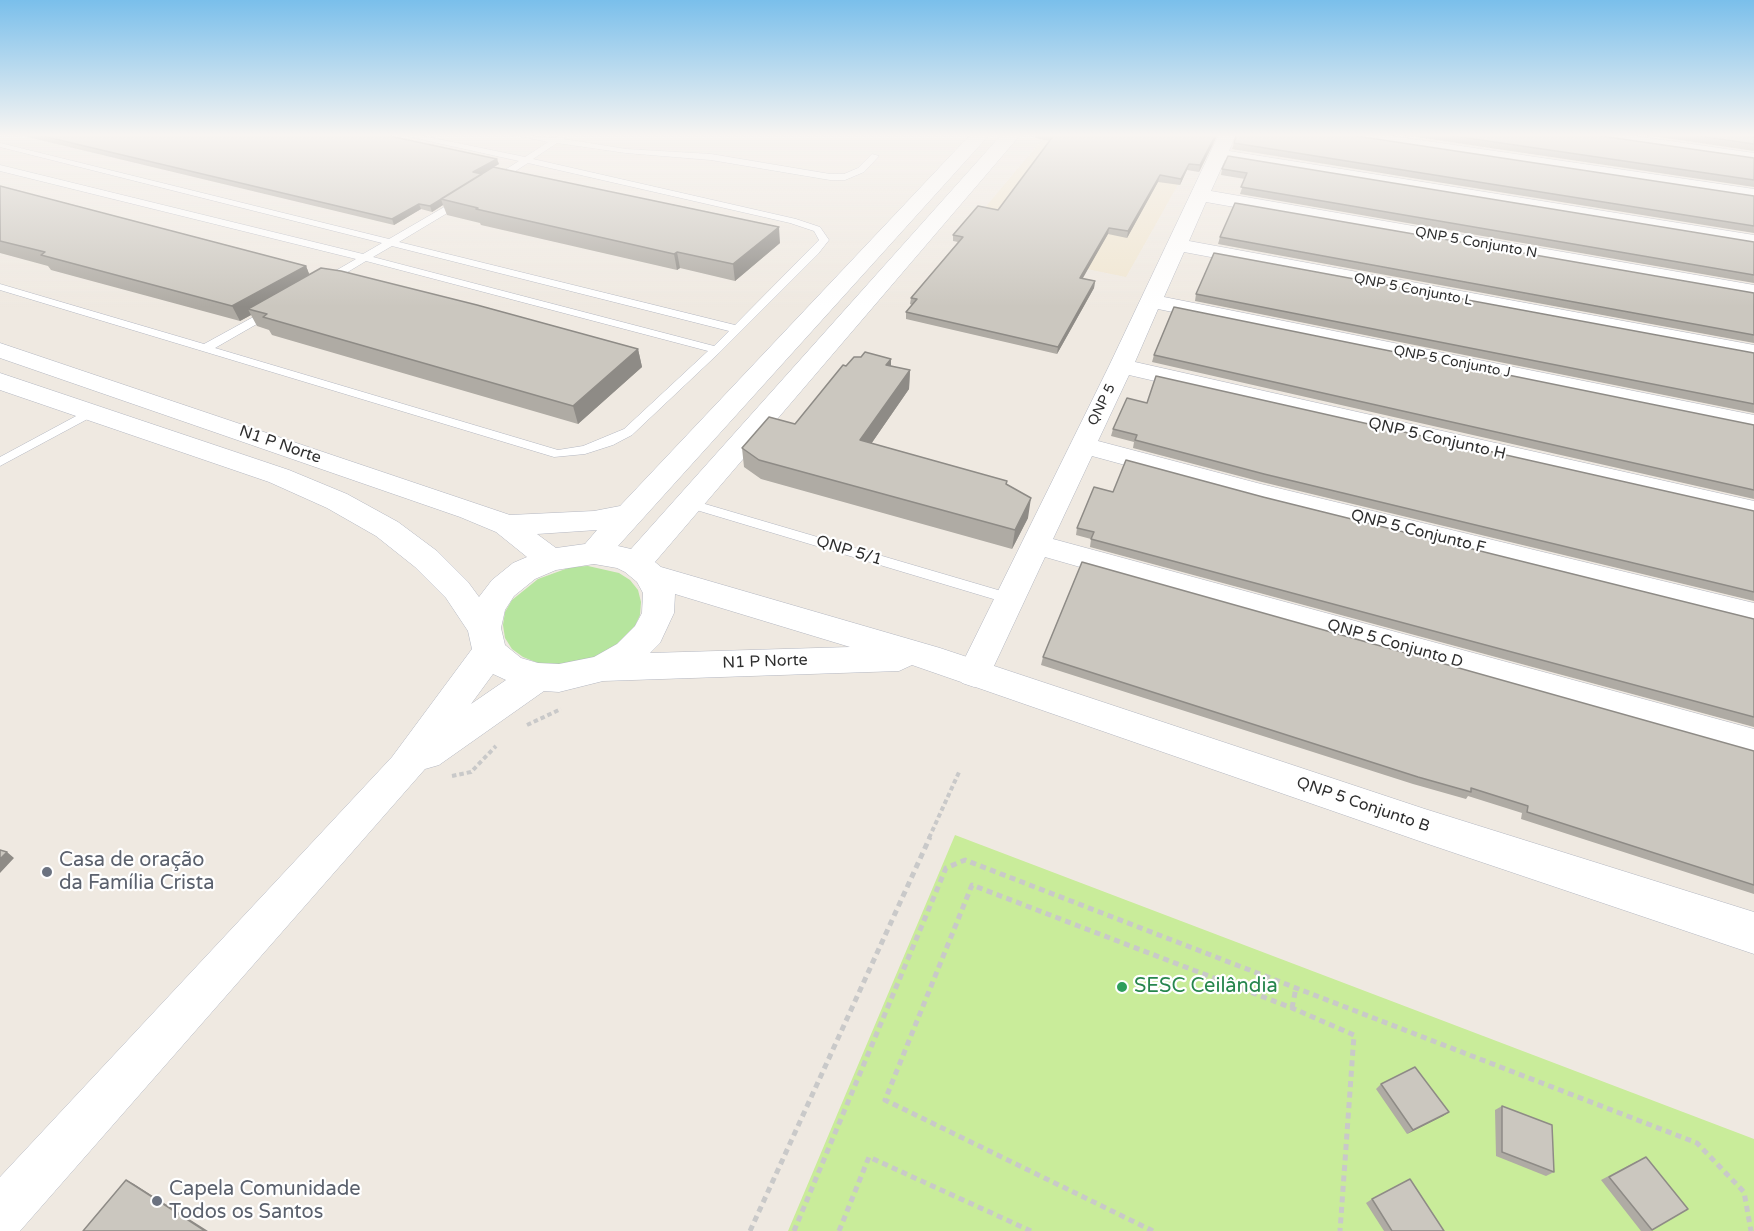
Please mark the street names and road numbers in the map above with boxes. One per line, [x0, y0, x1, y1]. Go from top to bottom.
street label: QNP 5 Conjunto N [1414, 224, 1538, 262]
street label: QNP 5 Conjunto L [1352, 270, 1474, 310]
street label: QNP 5 Conjunto J [1392, 342, 1512, 382]
street label: QNP 5 [1085, 381, 1119, 429]
street label: QNP 5 Conjunto H [1366, 414, 1508, 464]
street label: N1 P Norte [236, 422, 324, 468]
street label: QNP 5 Conjunto F [1349, 506, 1487, 558]
street label: QNP 5/1 [814, 532, 884, 570]
street label: QNP 5 Conjunto D [1325, 615, 1465, 673]
street label: N1 P Norte [722, 651, 808, 673]
street label: QNP 5 Conjunto B [1294, 773, 1432, 837]

